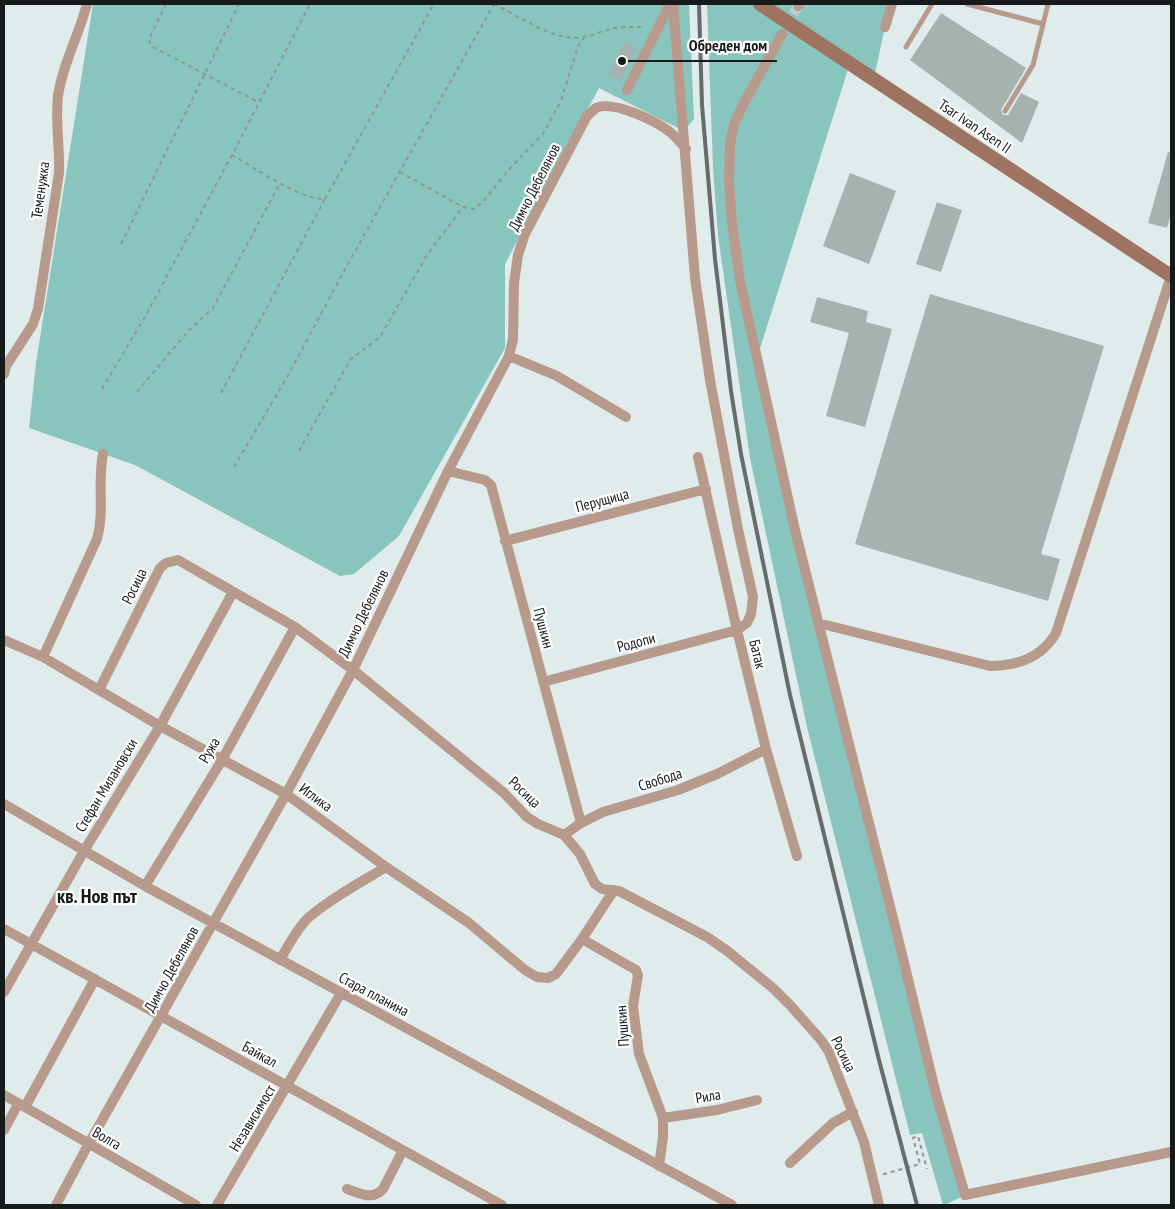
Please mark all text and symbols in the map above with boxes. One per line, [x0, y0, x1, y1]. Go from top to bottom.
callout: Обреден дом [679, 30, 777, 61]
text: Обреден дом [689, 35, 767, 55]
street label: Tsar Ivan Asen II [935, 95, 1015, 157]
street label: Димчо Дебелянов [504, 140, 564, 234]
street label: Теменужка [27, 160, 53, 220]
street label: Перущица [573, 484, 631, 516]
street label: Росица [117, 565, 151, 607]
street label: Димчо Дебелянов [334, 566, 392, 660]
street label: Пушкин [529, 606, 559, 650]
street label: Родопи [615, 628, 657, 656]
street label: Батак [745, 637, 771, 671]
street label: Ружа [194, 734, 224, 766]
street label: Стефан Милановски [71, 735, 141, 835]
street label: Свобода [636, 763, 684, 795]
street label: Росица [505, 772, 545, 812]
street label: Иглика [296, 778, 336, 816]
district label: кв. Нов път [57, 883, 137, 909]
street label: Димчо Дебелянов [140, 923, 202, 1015]
street label: Стара планина [336, 968, 412, 1020]
street label: Пушкин [611, 1005, 633, 1047]
street label: Росица [827, 1033, 861, 1075]
street label: Байкал [239, 1037, 281, 1071]
street label: Независимост [225, 1081, 279, 1155]
street label: Рила [694, 1084, 722, 1108]
street label: Волга [89, 1122, 125, 1154]

